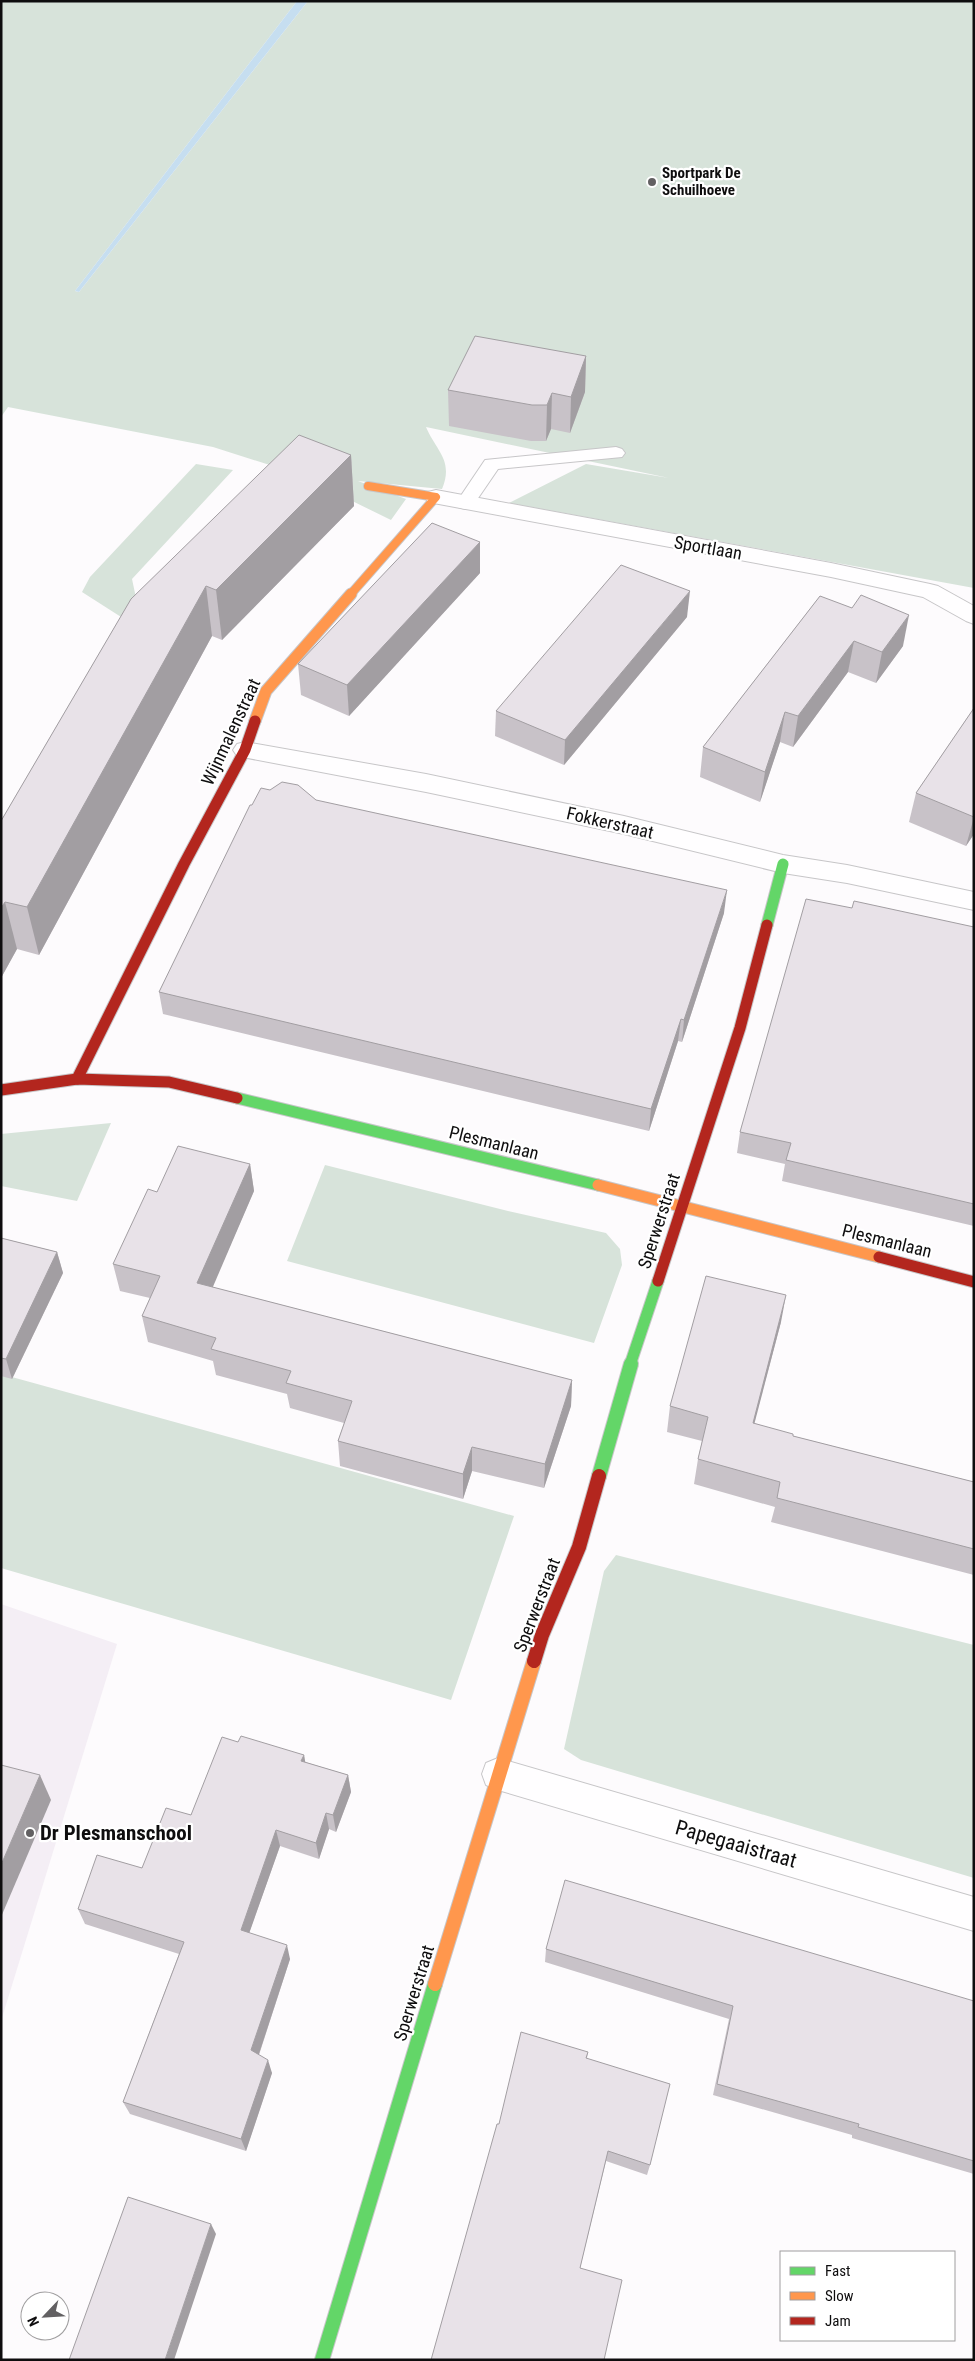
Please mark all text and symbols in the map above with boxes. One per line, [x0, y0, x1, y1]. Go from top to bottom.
place label: Sportpark De Schuilhoeve [662, 164, 741, 199]
marker: Sportpark De Schuilhoeve [646, 176, 658, 188]
street label: Sportlaan [672, 531, 744, 564]
street label: Wijnmalenstraat [197, 675, 264, 788]
street label: Fokkerstraat [565, 802, 656, 843]
street label: Plesmanlaan [447, 1121, 541, 1164]
street label: Sperwerstraat [633, 1170, 684, 1271]
street label: Plesmanlaan [840, 1219, 934, 1262]
street label: Sperwerstraat [509, 1555, 564, 1655]
street label: Papegaaistraat [673, 1815, 799, 1873]
place label: Dr Plesmanschool [40, 1821, 192, 1845]
marker: Dr Plesmanschool [24, 1827, 36, 1839]
street label: Sperwerstraat [389, 1942, 438, 2043]
legend [780, 2251, 955, 2341]
text: Fast [825, 2262, 850, 2280]
text: Slow [825, 2287, 854, 2305]
north arrow [20, 2291, 70, 2341]
text: Jam [825, 2312, 851, 2330]
text: N [24, 2314, 42, 2329]

